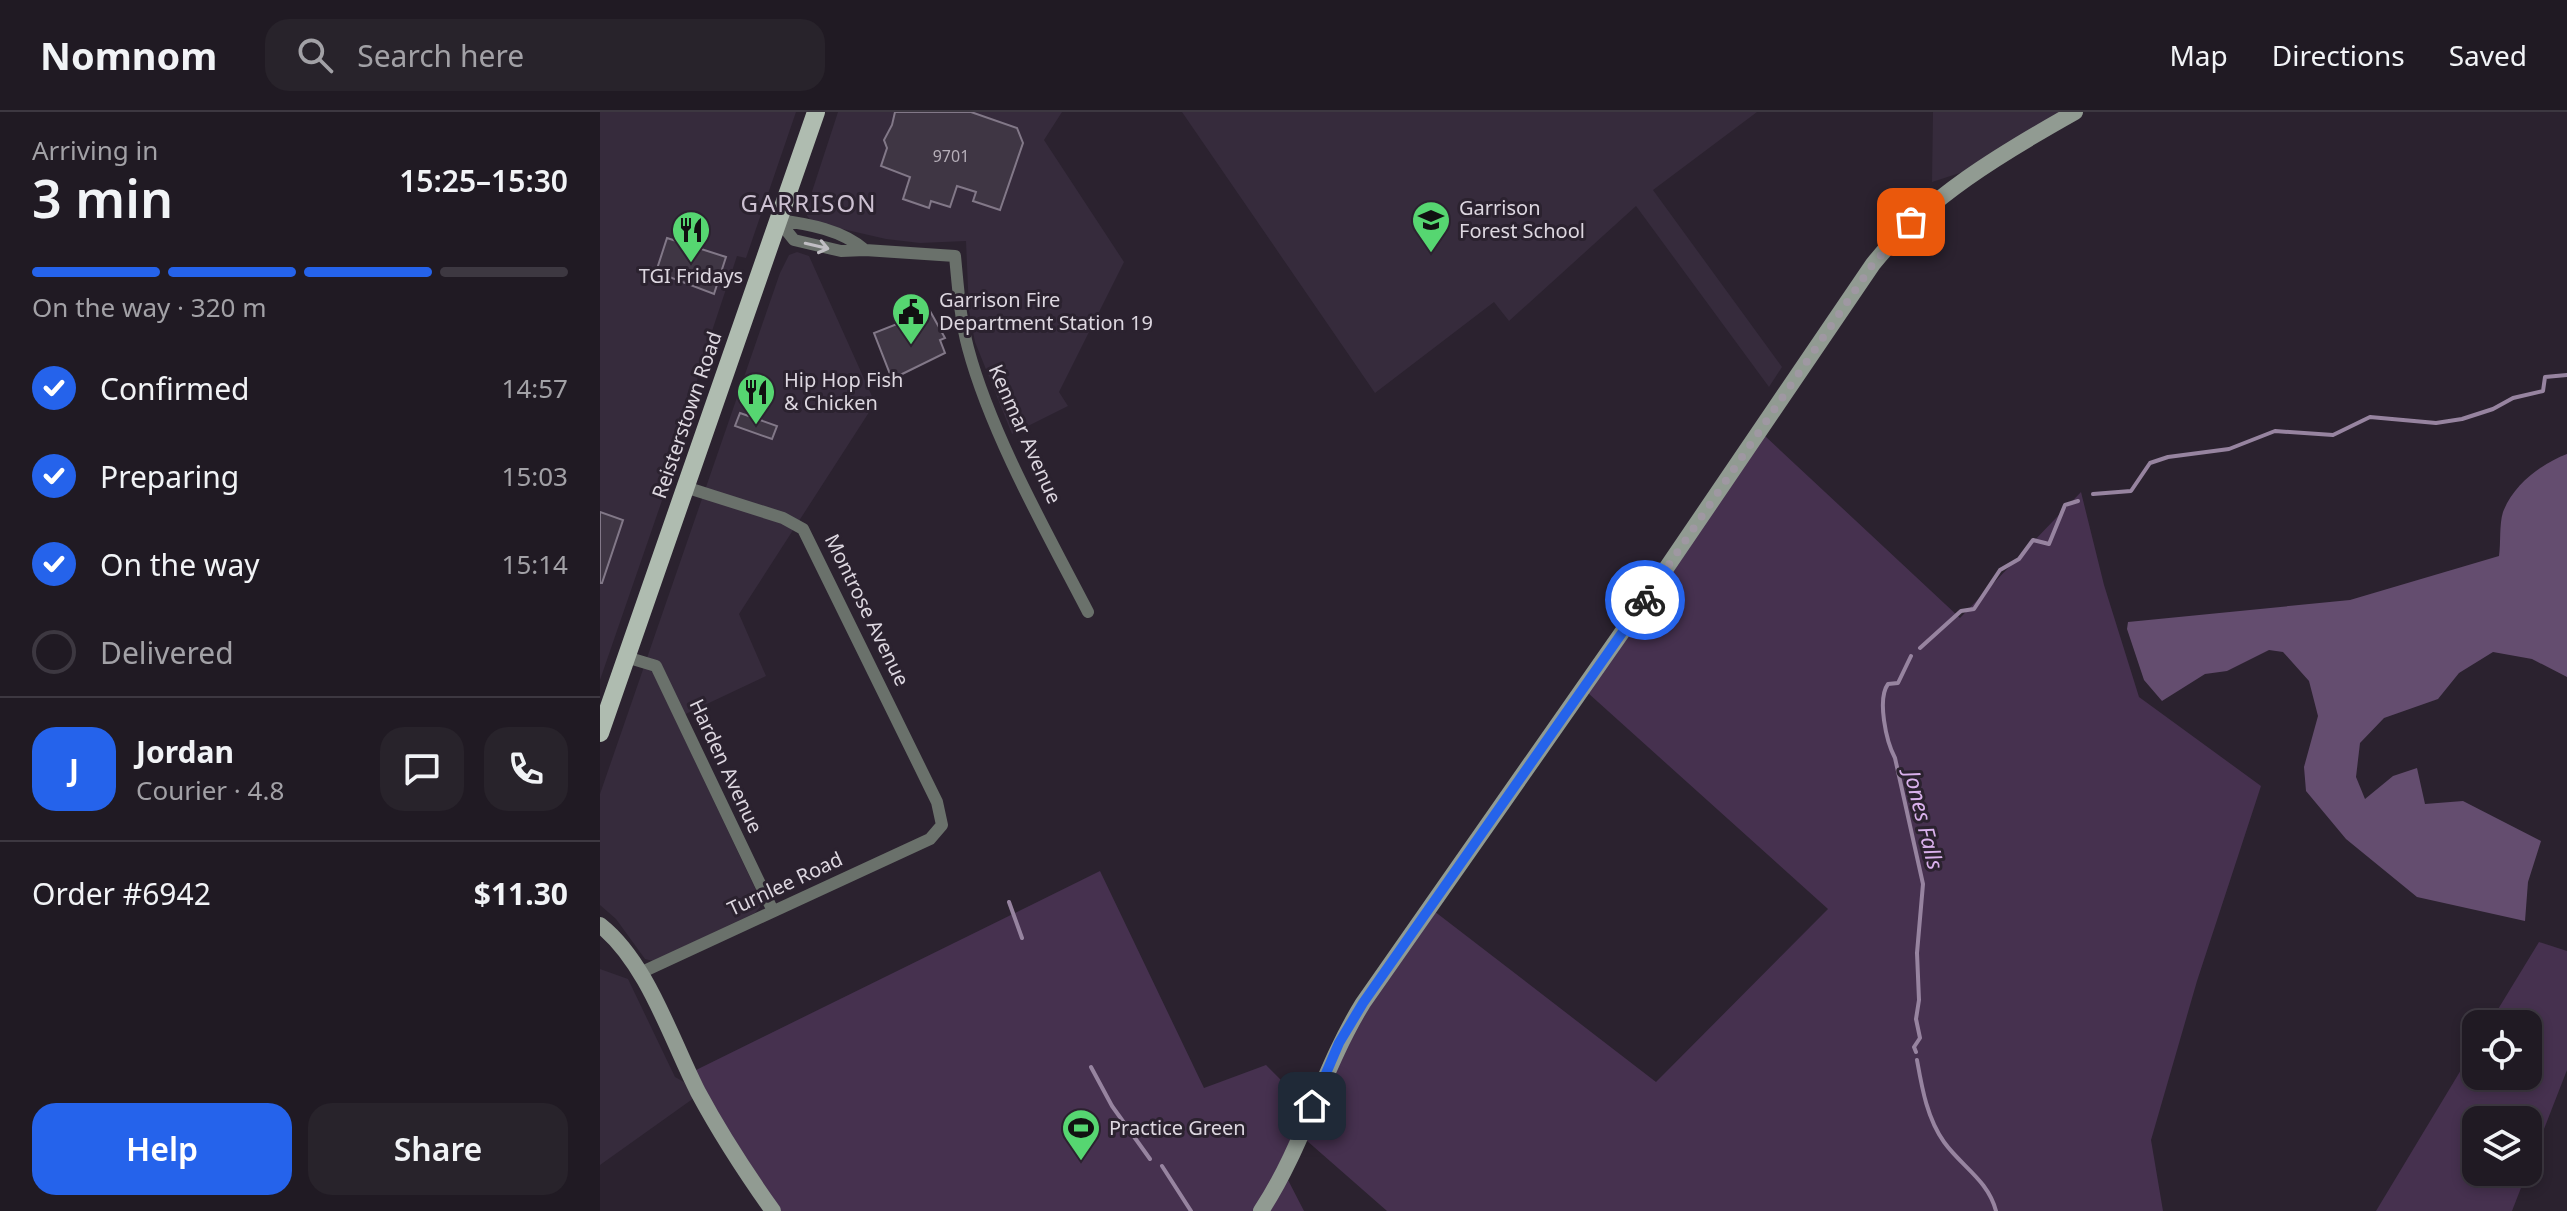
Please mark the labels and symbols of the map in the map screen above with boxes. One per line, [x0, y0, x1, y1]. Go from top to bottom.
house number: 9701 [933, 145, 969, 167]
district label: GARRISON [741, 186, 877, 219]
pin [1877, 188, 1945, 256]
place label: Garrison Forest School [1459, 194, 1585, 244]
school or university icon: Garrison Forest School [1410, 199, 1452, 254]
restaurant icon: TGI Fridays [670, 209, 712, 264]
one-way arrow [803, 239, 829, 254]
place label: TGI Fridays [639, 262, 743, 289]
place label: Garrison Fire Department Station 19 [939, 286, 1153, 336]
public building icon: Garrison Fire Department Station 19 [890, 291, 932, 346]
street label: Reisterstown Road [645, 328, 728, 502]
street label: Kenmar Avenue [983, 360, 1068, 508]
place label: Hip Hop Fish & Chicken [784, 366, 903, 416]
restaurant icon: Hip Hop Fish & Chicken [735, 371, 777, 426]
street label: Montrose Avenue [819, 529, 916, 690]
courier [1605, 560, 1685, 640]
street label: Harden Avenue [684, 694, 769, 837]
water label: Jones Falls [1897, 763, 1952, 873]
street label: Turnlee Road [723, 845, 847, 922]
pin [1278, 1072, 1346, 1140]
sports icon: Practice Green [1060, 1107, 1102, 1162]
place label: Practice Green [1109, 1114, 1246, 1141]

